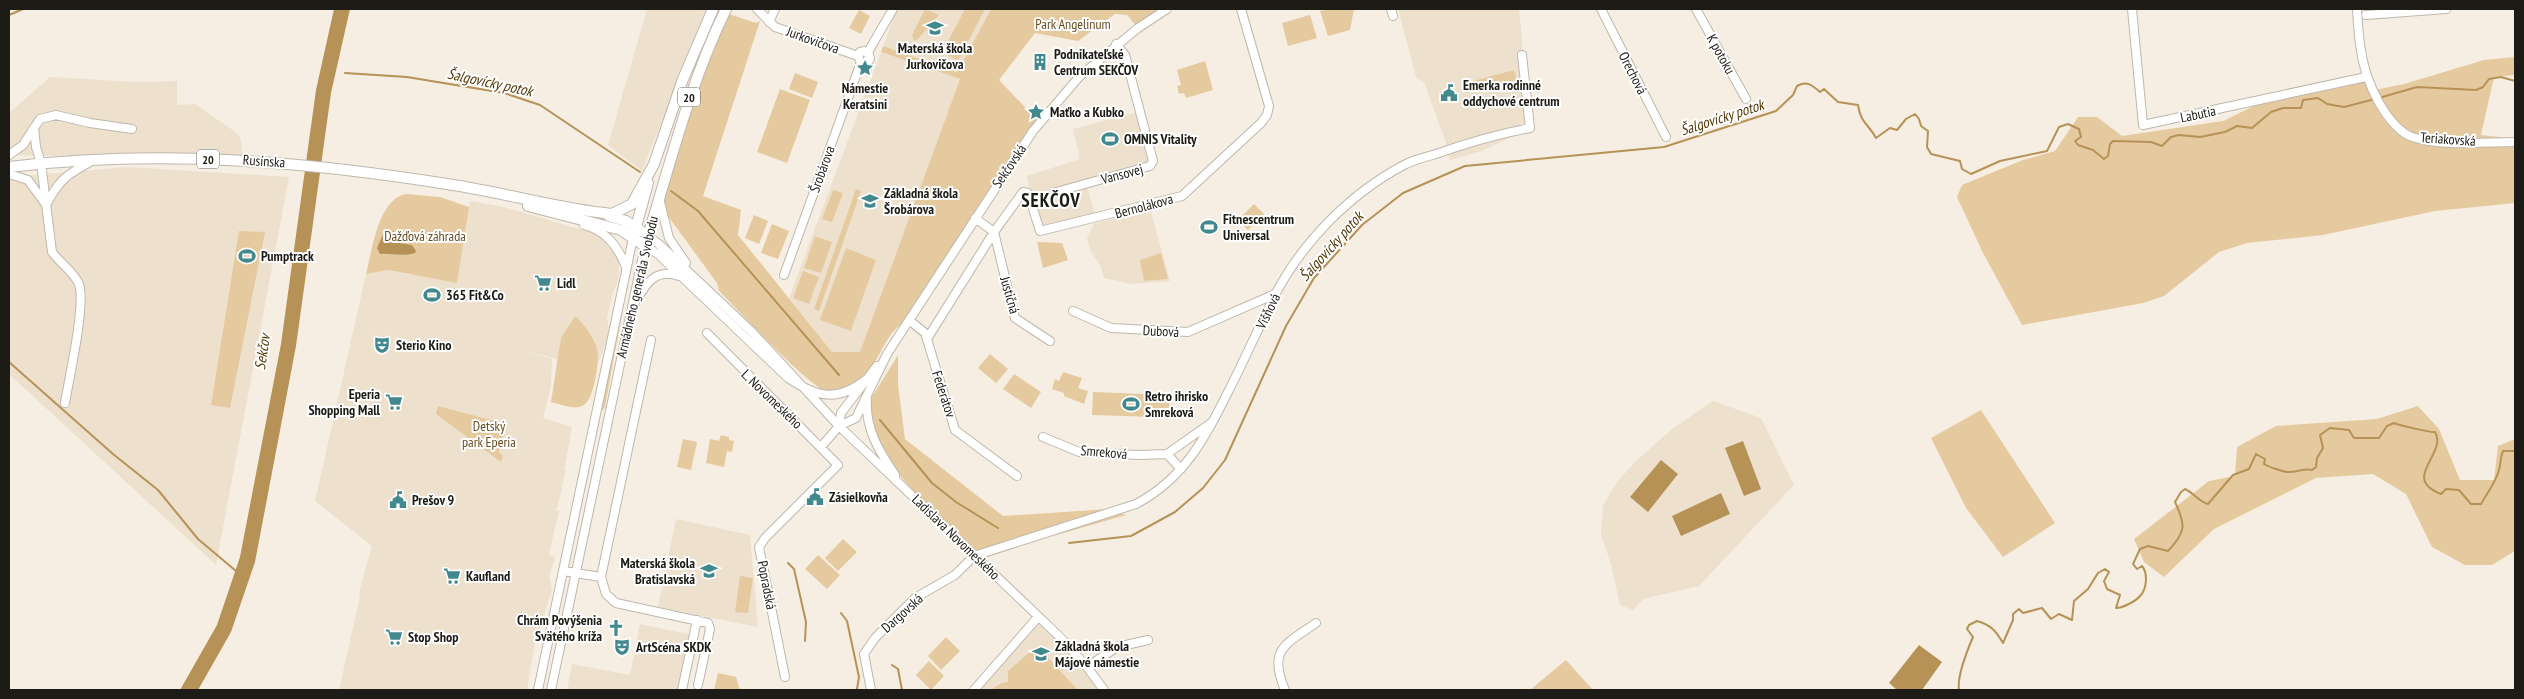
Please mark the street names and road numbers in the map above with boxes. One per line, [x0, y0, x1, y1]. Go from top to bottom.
street label: Jurkovičova [783, 22, 842, 58]
street label: K potoku [1703, 31, 1739, 77]
street label: Orechová [1615, 49, 1651, 97]
road number: 20 [678, 88, 700, 106]
street label: Labutia [2179, 101, 2217, 127]
street label: Teriakovská [2420, 128, 2476, 150]
street label: Sekčovská [988, 141, 1030, 191]
street label: Šrobárova [805, 143, 839, 195]
road number: 20 [197, 150, 219, 168]
street label: Rusínska [242, 151, 286, 171]
street label: Vansovej [1098, 160, 1145, 188]
street label: Bernolákova [1113, 190, 1175, 222]
street label: Armádneho generála Svobodu [612, 214, 662, 360]
street label: Justičná [996, 273, 1024, 316]
street label: Višňová [1251, 290, 1284, 333]
street label: Dubová [1142, 321, 1180, 341]
street label: L. Novomeského [738, 365, 806, 433]
street label: Federátov [928, 368, 960, 420]
street label: Smreková [1080, 441, 1128, 463]
street label: Ladislava Novomeského [908, 490, 1004, 584]
street label: Popradská [753, 559, 781, 611]
street label: Dargovská [877, 590, 927, 636]

